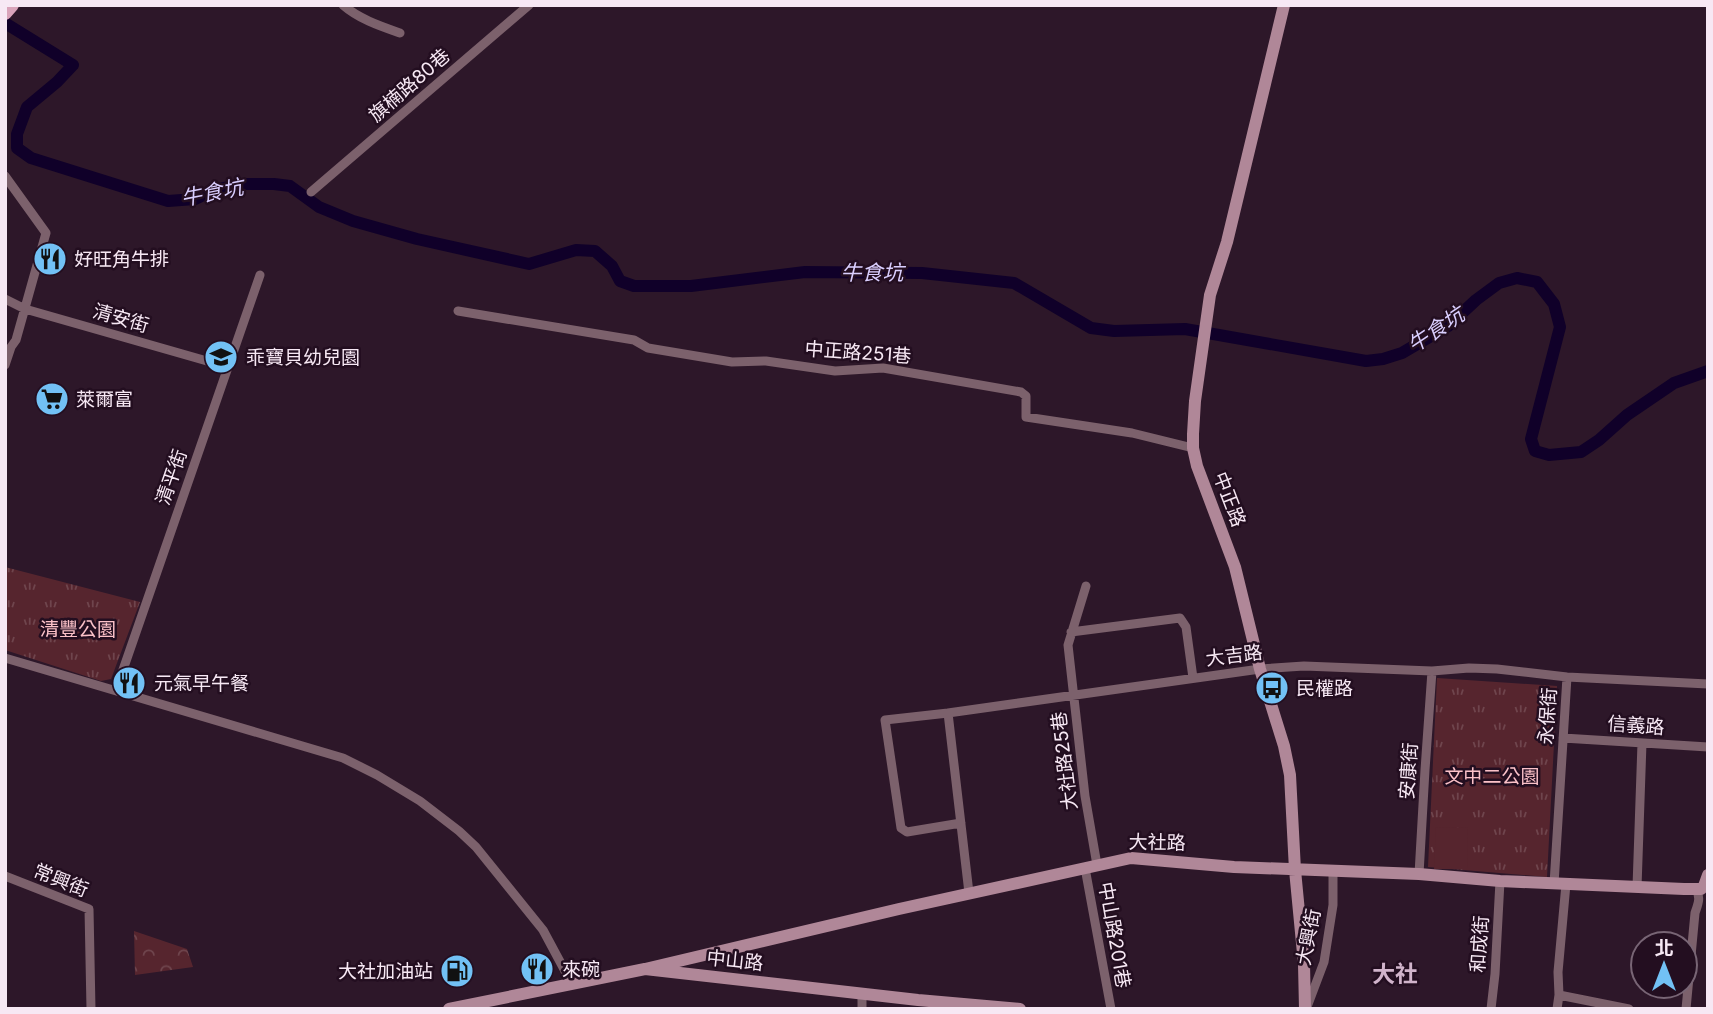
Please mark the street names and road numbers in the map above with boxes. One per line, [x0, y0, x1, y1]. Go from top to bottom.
street label: 旗楠路80巷 [364, 44, 455, 127]
street label: 清安街 [90, 300, 151, 337]
street label: 中正路251巷 [804, 337, 912, 368]
street label: 清平街 [151, 446, 192, 508]
street label: 中正路 [1209, 468, 1250, 530]
street label: 大吉路 [1204, 641, 1264, 670]
street label: 永保街 [1534, 687, 1561, 745]
street label: 大社路25巷 [1047, 710, 1082, 812]
street label: 信義路 [1607, 712, 1665, 739]
street label: 安康街 [1395, 742, 1422, 800]
street label: 大社路 [1128, 831, 1186, 854]
street label: 常興街 [30, 859, 92, 902]
street label: 中山路201巷 [1094, 880, 1135, 990]
street label: 大興街 [1292, 907, 1325, 967]
street label: 和成街 [1466, 915, 1493, 973]
street label: 中山路 [705, 946, 765, 975]

